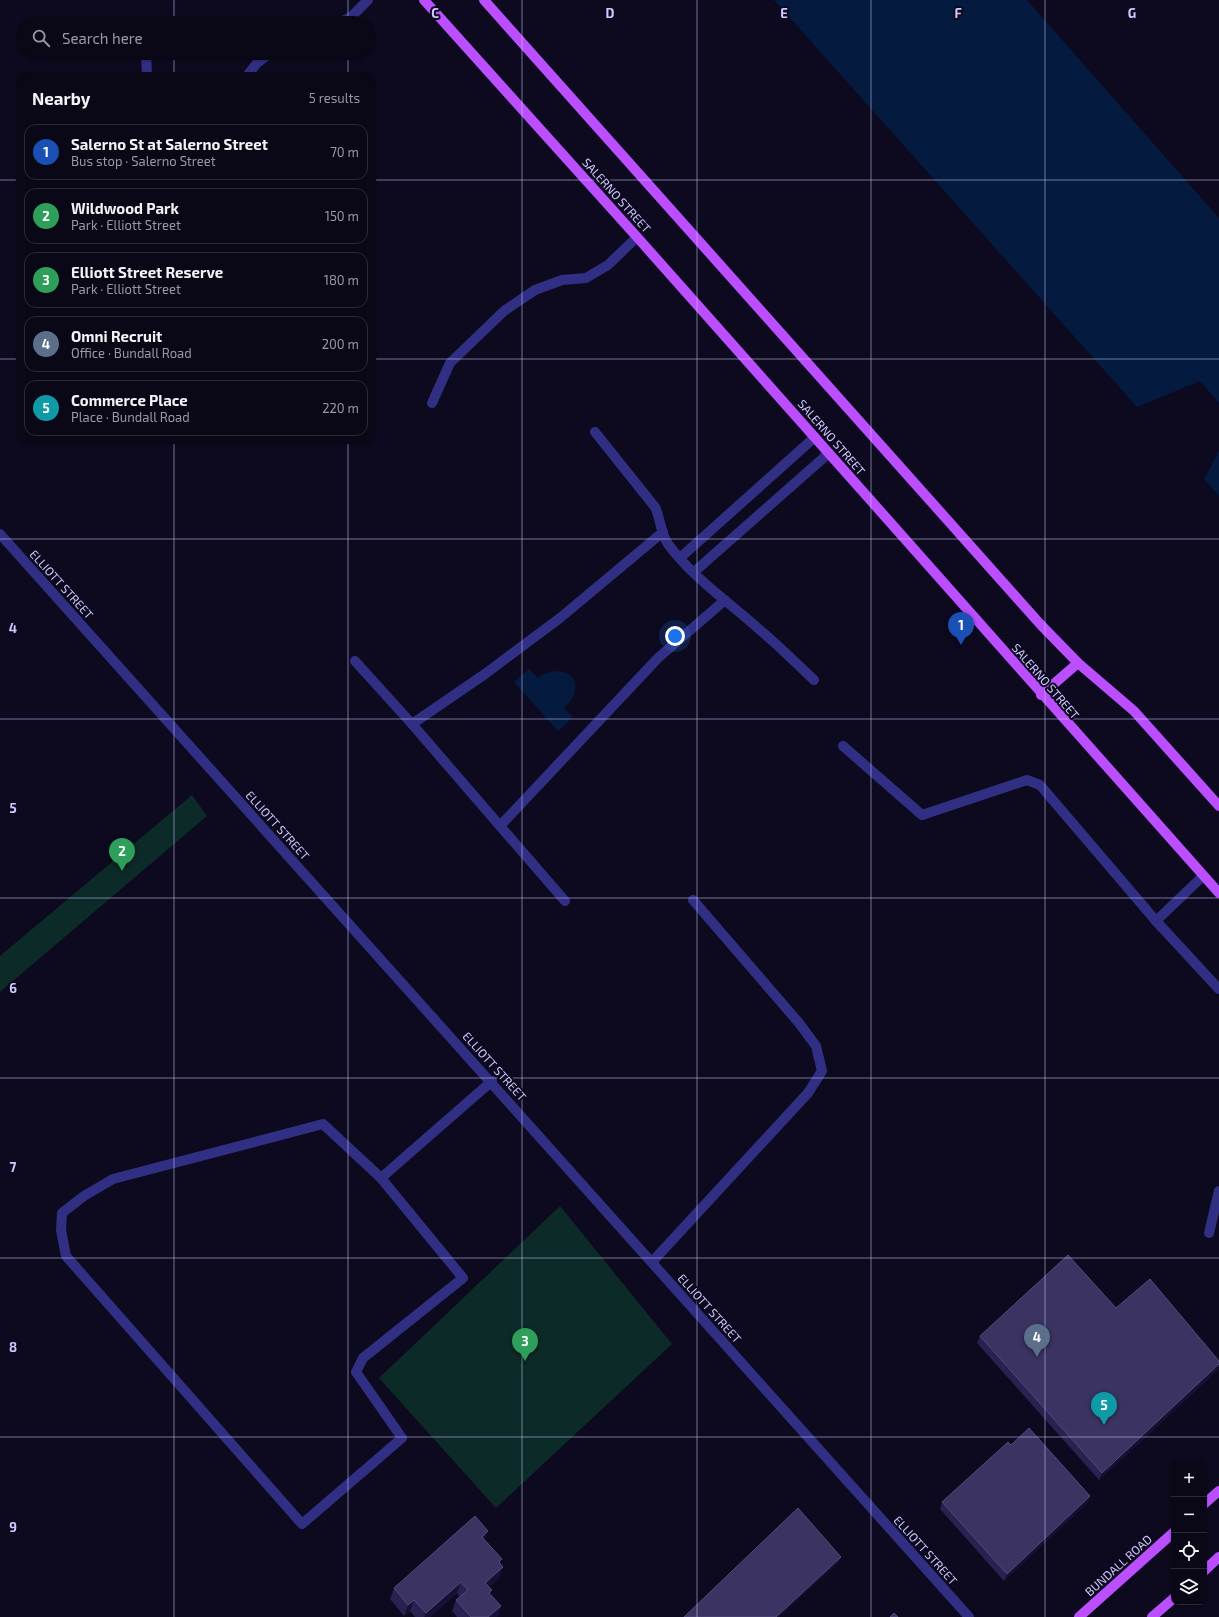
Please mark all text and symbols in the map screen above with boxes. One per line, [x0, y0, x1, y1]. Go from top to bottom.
text: C [431, 5, 439, 21]
text: D [606, 5, 615, 21]
text: E [780, 5, 788, 21]
text: F [954, 5, 962, 21]
text: G [1128, 5, 1136, 21]
search box [16, 16, 376, 60]
icon: search [30, 27, 52, 49]
text: Search here [62, 29, 143, 47]
text: Nearby [32, 88, 90, 108]
text: 5 results [309, 90, 360, 106]
text: Salerno St at Salerno Street [71, 135, 268, 153]
text: 1 [43, 144, 49, 160]
text: 70 m [330, 144, 359, 160]
text: Bus stop · Salerno Street [71, 153, 216, 169]
street label: SALERNO STREET [580, 155, 654, 235]
text: Wildwood Park [71, 199, 179, 217]
text: 2 [42, 208, 50, 224]
text: 150 m [325, 208, 359, 224]
text: Park · Elliott Street [71, 217, 181, 233]
text: Elliott Street Reserve [71, 263, 223, 281]
text: 3 [42, 272, 50, 288]
text: 180 m [324, 272, 359, 288]
text: Park · Elliott Street [71, 281, 181, 297]
text: Omni Recruit [71, 327, 162, 345]
text: 4 [42, 336, 50, 352]
text: 200 m [322, 336, 359, 352]
text: Office · Bundall Road [71, 345, 192, 361]
text: Commerce Place [71, 391, 188, 409]
street label: SALERNO STREET [795, 396, 869, 478]
text: 5 [42, 400, 50, 416]
text: 220 m [322, 400, 359, 416]
text: Place · Bundall Road [71, 409, 190, 425]
street label: ELLIOTT STREET [27, 547, 97, 621]
pin: 1 [948, 612, 974, 645]
text: 4 [9, 620, 17, 636]
your location [665, 626, 685, 646]
street label: SALERNO STREET [1009, 640, 1083, 722]
street label: ELLIOTT STREET [243, 788, 313, 862]
text: 5 [9, 800, 17, 816]
pin: 2 [109, 838, 135, 871]
text: 6 [9, 980, 17, 996]
street label: ELLIOTT STREET [460, 1029, 530, 1103]
text: 7 [10, 1159, 17, 1175]
street label: ELLIOTT STREET [675, 1271, 745, 1345]
pin: 4 [1024, 1324, 1050, 1357]
pin: 3 [512, 1328, 538, 1361]
text: 8 [9, 1339, 17, 1355]
pin: 5 [1091, 1392, 1117, 1425]
map controls [1171, 1461, 1207, 1605]
button: + [1171, 1461, 1207, 1497]
button: − [1171, 1497, 1207, 1533]
street label: ELLIOTT STREET [891, 1513, 961, 1587]
text: 9 [9, 1519, 17, 1535]
street label: BUNDALL ROAD [1082, 1531, 1154, 1599]
button: locate [1171, 1533, 1207, 1569]
button: layers [1171, 1569, 1207, 1605]

